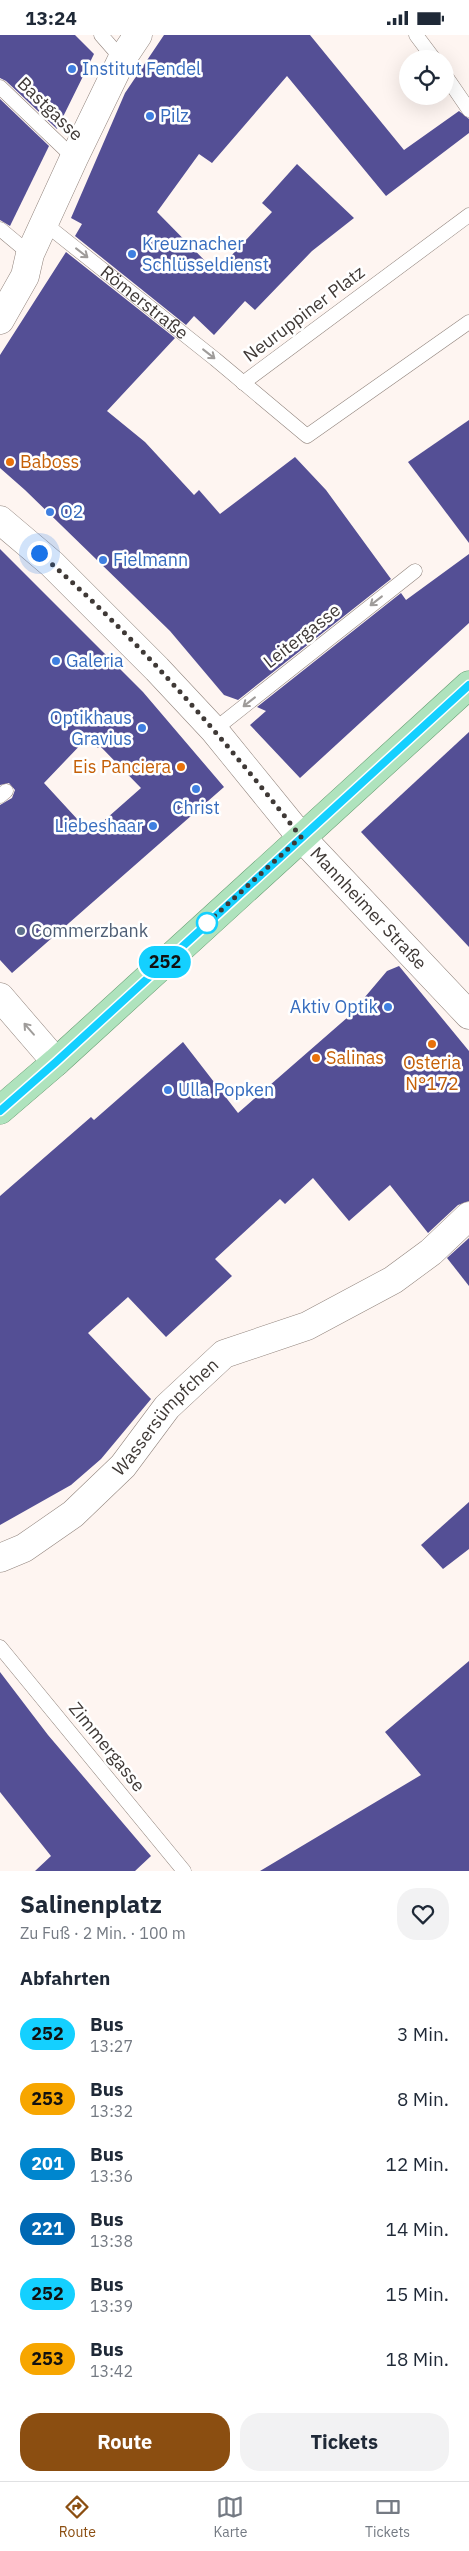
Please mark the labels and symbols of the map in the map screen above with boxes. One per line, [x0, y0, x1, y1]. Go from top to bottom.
place label: Institut Fendel [82, 57, 201, 80]
marker: Institut Fendel [66, 63, 78, 75]
street label: Bastgasse [13, 72, 88, 146]
place label: Pilz [160, 104, 189, 127]
marker: Pilz [144, 110, 156, 122]
place label: Kreuznacher Schlüsseldienst [142, 232, 269, 276]
one-way arrow [75, 248, 88, 259]
marker: Kreuznacher Schlüsseldienst [126, 248, 138, 260]
street label: Römerstraße [96, 260, 193, 344]
street label: Neuruppiner Platz [238, 260, 369, 367]
one-way arrow [202, 349, 215, 360]
place label: Baboss [20, 450, 79, 473]
marker: Baboss [4, 456, 16, 468]
place label: O2 [60, 500, 84, 523]
marker: O2 [44, 506, 56, 518]
your location [27, 541, 52, 566]
place label: Fielmann [113, 548, 188, 571]
marker: Fielmann [97, 554, 109, 566]
one-way arrow [370, 595, 383, 606]
street label: Leitergasse [258, 598, 345, 673]
place label: Galeria [66, 649, 124, 672]
marker: Galeria [50, 655, 62, 667]
one-way arrow [243, 697, 256, 708]
place label: Optikhaus Gravius [50, 706, 132, 750]
marker: Optikhaus Gravius [136, 722, 148, 734]
place label: Eis Panciera [73, 755, 171, 778]
marker: Eis Panciera [175, 761, 187, 773]
marker: Christ [190, 783, 202, 795]
place label: Christ [172, 796, 220, 819]
place label: Liebeshaar [54, 814, 143, 837]
marker: Liebeshaar [147, 820, 159, 832]
street label: Mannheimer Straße [305, 842, 432, 974]
unlabelled marker [196, 912, 218, 934]
place label: Commerzbank [31, 919, 149, 942]
marker: Commerzbank [15, 925, 27, 937]
line badge: 252 [136, 946, 194, 978]
place label: Aktiv Optik [290, 995, 379, 1018]
marker: Aktiv Optik [382, 1001, 394, 1013]
one-way arrow [23, 1023, 34, 1036]
marker: Osteria N°172 [426, 1038, 438, 1050]
place label: Salinas [326, 1046, 384, 1069]
place label: Osteria N°172 [403, 1051, 462, 1095]
marker: Salinas [310, 1052, 322, 1064]
place label: Ulla Popken [178, 1078, 274, 1101]
marker: Ulla Popken [162, 1084, 174, 1096]
street label: Wassersümpfchen [108, 1353, 223, 1481]
street label: Zimmergasse [64, 1697, 151, 1796]

